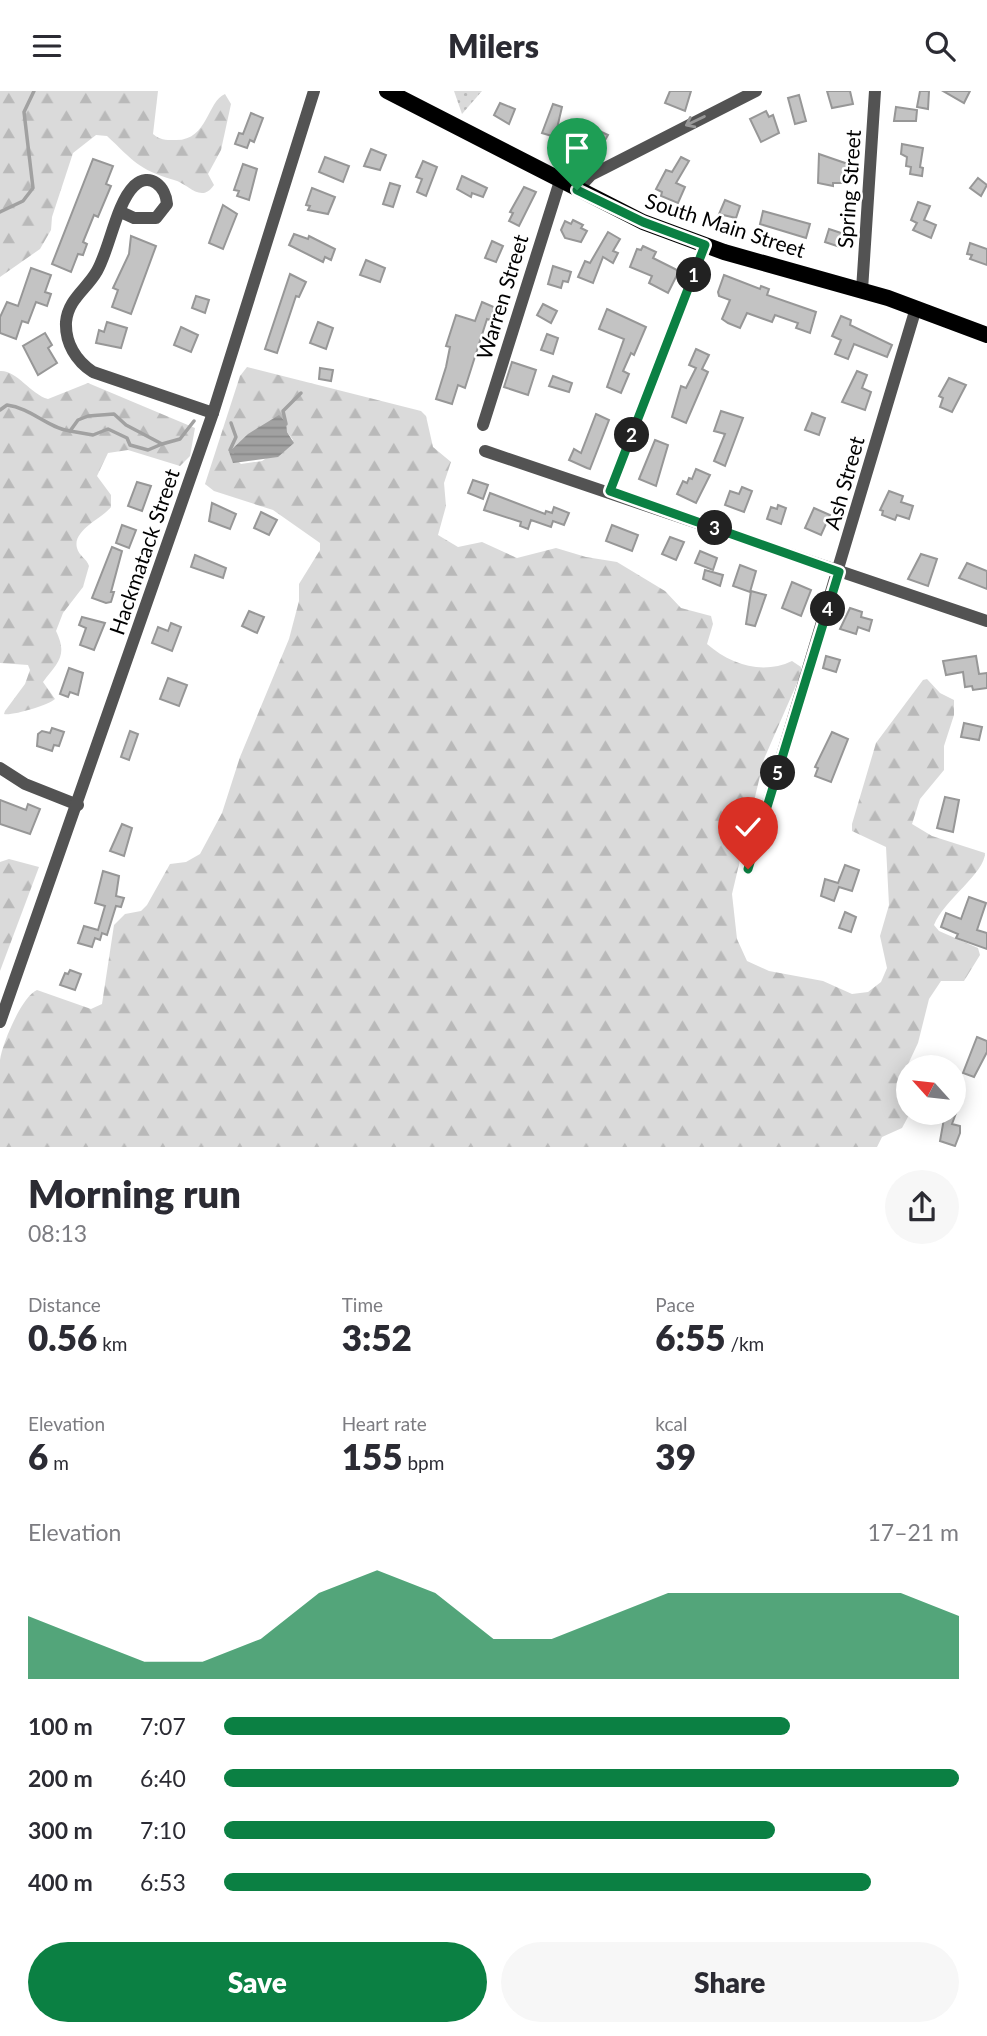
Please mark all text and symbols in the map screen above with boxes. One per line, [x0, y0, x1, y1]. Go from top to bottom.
text: Milers [448, 26, 539, 65]
icon: menu [28, 27, 66, 65]
icon: search [921, 27, 959, 65]
one-way arrow [685, 114, 706, 128]
pin [547, 118, 607, 190]
street label: Spring Street [832, 128, 865, 249]
icon: arrive [558, 129, 596, 167]
street label: South Main Street [642, 187, 809, 262]
street label: Warren Street [471, 231, 533, 362]
pin: 1 [676, 257, 712, 293]
text: 1 [688, 263, 699, 286]
pin: 2 [614, 417, 650, 453]
text: 2 [626, 423, 637, 446]
street label: Ash Street [818, 433, 869, 532]
street label: Hackmatack Street [103, 465, 184, 638]
pin: 3 [698, 511, 732, 545]
text: 3 [709, 516, 720, 539]
pin: 4 [810, 591, 846, 627]
text: 4 [822, 597, 833, 620]
pin: 5 [760, 755, 796, 791]
text: 5 [772, 761, 783, 784]
pin [718, 797, 778, 869]
icon: check [729, 808, 767, 846]
north arrow [896, 1055, 966, 1125]
map controls [896, 1055, 966, 1125]
text: Morning run [28, 1170, 241, 1216]
button: share [885, 1170, 959, 1244]
text: 08:13 [28, 1219, 87, 1247]
text: Distance [28, 1293, 101, 1316]
text: Time [342, 1293, 383, 1316]
text: Pace [655, 1293, 695, 1316]
text: 0.56 [28, 1316, 97, 1358]
text: 3:52 [342, 1316, 412, 1358]
text: 6:55 [655, 1316, 726, 1358]
text: km [97, 1332, 127, 1355]
text: /km [726, 1332, 764, 1355]
text: Elevation [28, 1412, 105, 1435]
text: Heart rate [342, 1412, 427, 1435]
text: kcal [655, 1412, 687, 1435]
text: 6 [28, 1435, 48, 1477]
text: 155 [342, 1435, 403, 1477]
text: 39 [655, 1435, 696, 1477]
text: m [48, 1451, 69, 1474]
text: bpm [403, 1451, 444, 1474]
text: Elevation [28, 1518, 121, 1546]
text: 17–21 m [867, 1518, 959, 1546]
text: 100 m [28, 1712, 93, 1740]
text: 7:07 [140, 1712, 186, 1740]
text: 200 m [28, 1764, 93, 1792]
text: 6:40 [140, 1764, 186, 1792]
text: 300 m [28, 1816, 93, 1844]
text: 7:10 [140, 1816, 186, 1844]
text: 400 m [28, 1868, 93, 1896]
text: 6:53 [140, 1868, 186, 1896]
button: Save [28, 1942, 487, 2022]
button: Share [501, 1942, 959, 2022]

